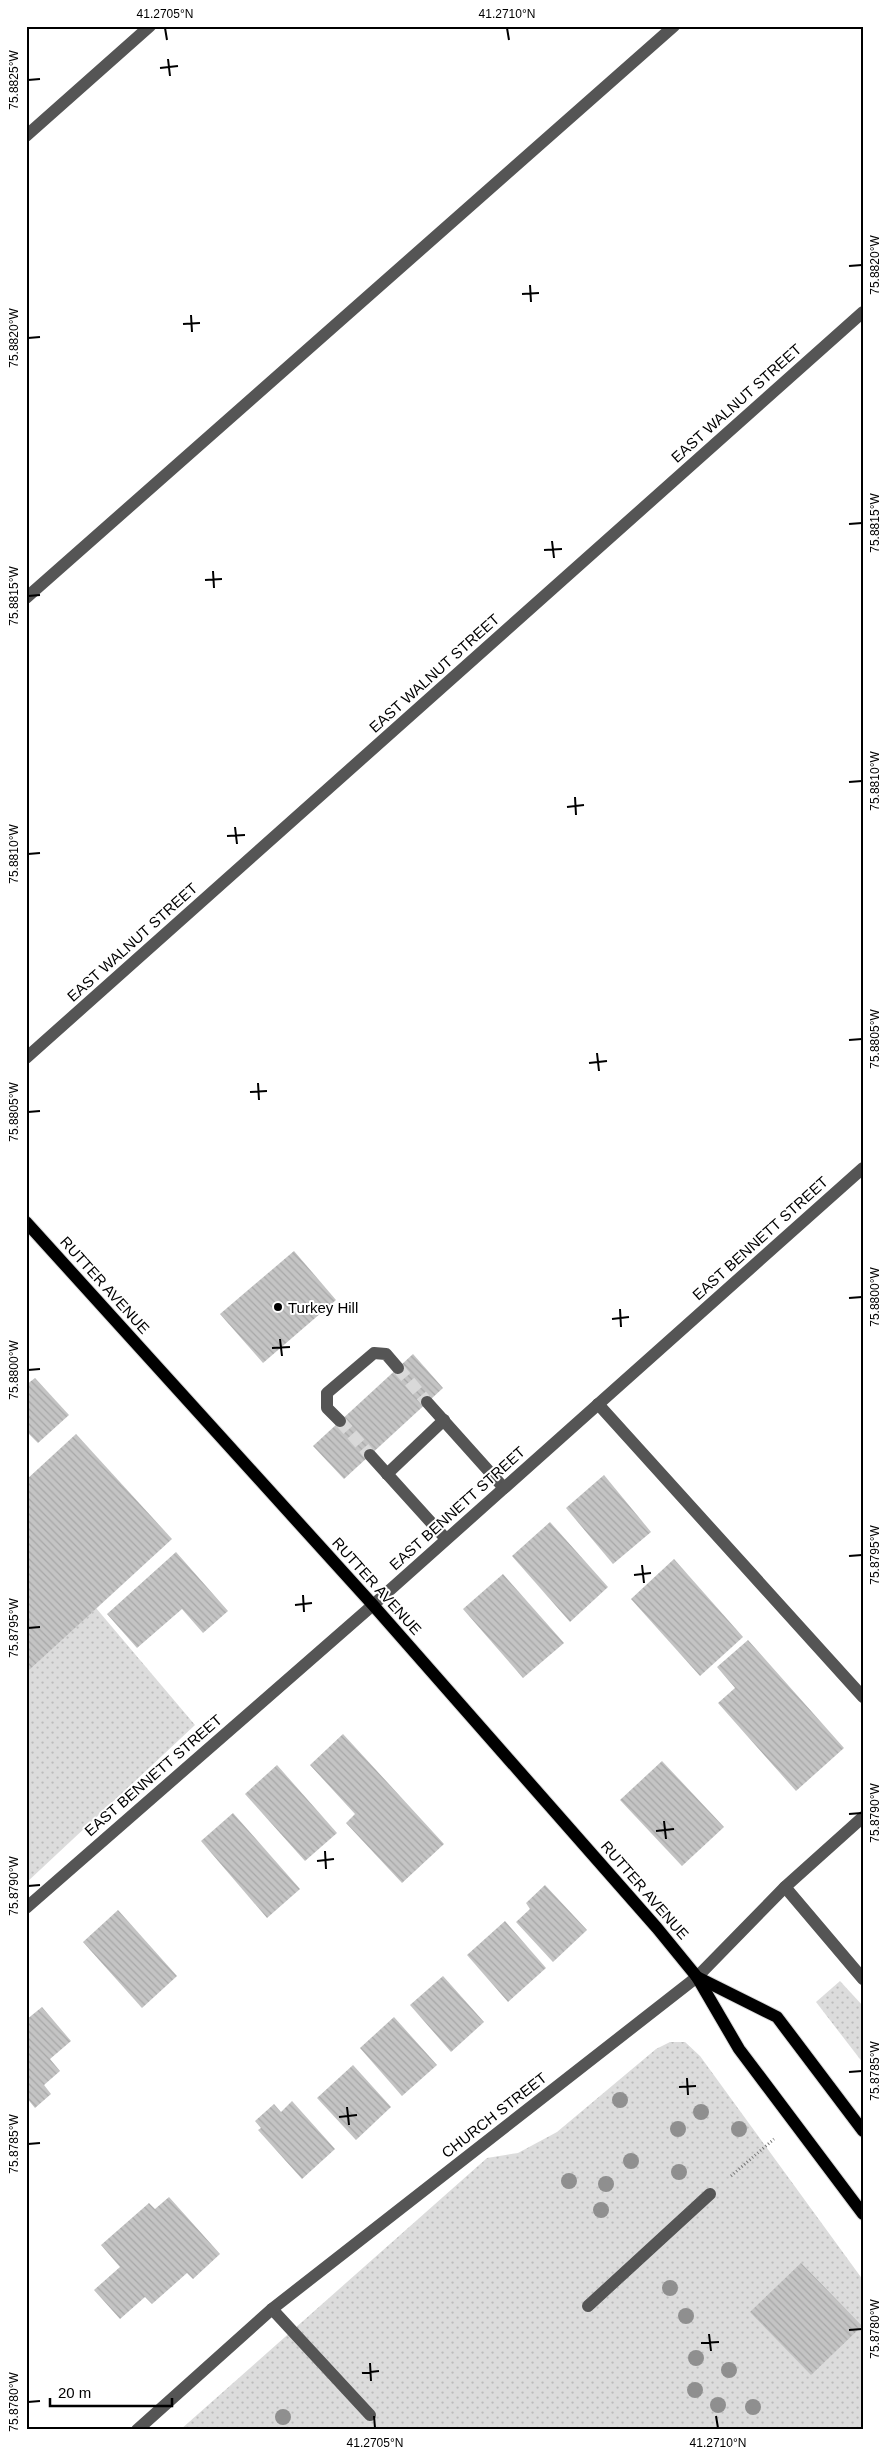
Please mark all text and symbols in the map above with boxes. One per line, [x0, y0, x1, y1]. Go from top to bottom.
text: 41.2705°N [137, 7, 193, 21]
text: 41.2710°N [479, 7, 535, 21]
text: 75.8825°W [7, 50, 21, 110]
text: 75.8820°W [868, 235, 882, 295]
text: 75.8820°W [7, 308, 21, 368]
street label: EAST WALNUT STREET [668, 340, 804, 466]
text: 75.8815°W [868, 493, 882, 553]
text: 75.8815°W [7, 566, 21, 626]
street label: EAST WALNUT STREET [366, 610, 502, 736]
text: 75.8810°W [868, 751, 882, 811]
text: 75.8810°W [7, 824, 21, 884]
street label: EAST WALNUT STREET [64, 879, 200, 1005]
text: 75.8805°W [868, 1009, 882, 1069]
text: 75.8805°W [7, 1082, 21, 1142]
street label: EAST BENNETT STREET [689, 1173, 831, 1303]
street label: RUTTER AVENUE [57, 1233, 153, 1337]
text: 75.8800°W [868, 1267, 882, 1327]
place label: Turkey Hill [288, 1299, 358, 1316]
marker: Turkey Hill [272, 1301, 284, 1313]
text: 75.8800°W [7, 1340, 21, 1400]
street label: EAST BENNETT STREET [386, 1443, 528, 1573]
text: 75.8795°W [868, 1525, 882, 1585]
street label: RUTTER AVENUE [329, 1534, 425, 1638]
text: 75.8795°W [7, 1598, 21, 1658]
street label: EAST BENNETT STREET [81, 1711, 225, 1839]
text: 75.8790°W [868, 1783, 882, 1843]
street label: RUTTER AVENUE [598, 1837, 692, 1943]
text: 75.8790°W [7, 1856, 21, 1916]
text: 75.8785°W [868, 2041, 882, 2101]
street label: CHURCH STREET [438, 2069, 550, 2161]
text: 75.8785°W [7, 2114, 21, 2174]
text: 75.8780°W [868, 2299, 882, 2359]
text: 75.8780°W [7, 2372, 21, 2432]
scale bar [50, 2376, 172, 2408]
text: 20 m [58, 2384, 91, 2401]
text: 41.2705°N [347, 2436, 403, 2450]
text: 41.2710°N [690, 2436, 746, 2450]

